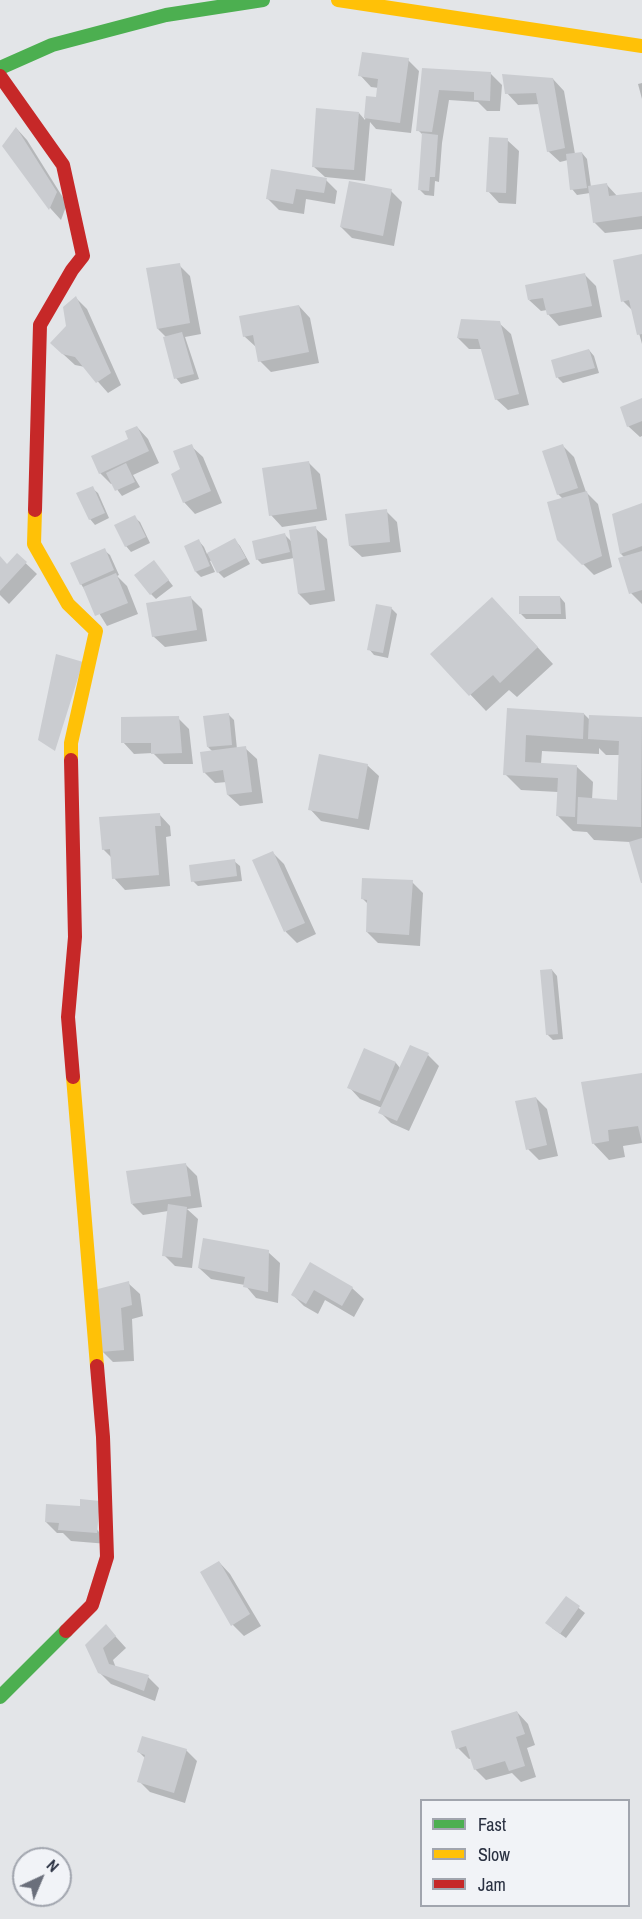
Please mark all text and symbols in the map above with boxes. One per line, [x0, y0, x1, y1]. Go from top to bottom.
legend [420, 1799, 630, 1907]
text: Fast [478, 1812, 506, 1837]
text: Slow [478, 1842, 510, 1867]
north arrow [12, 1847, 72, 1907]
text: N [42, 1854, 64, 1877]
text: Jam [478, 1872, 506, 1897]

